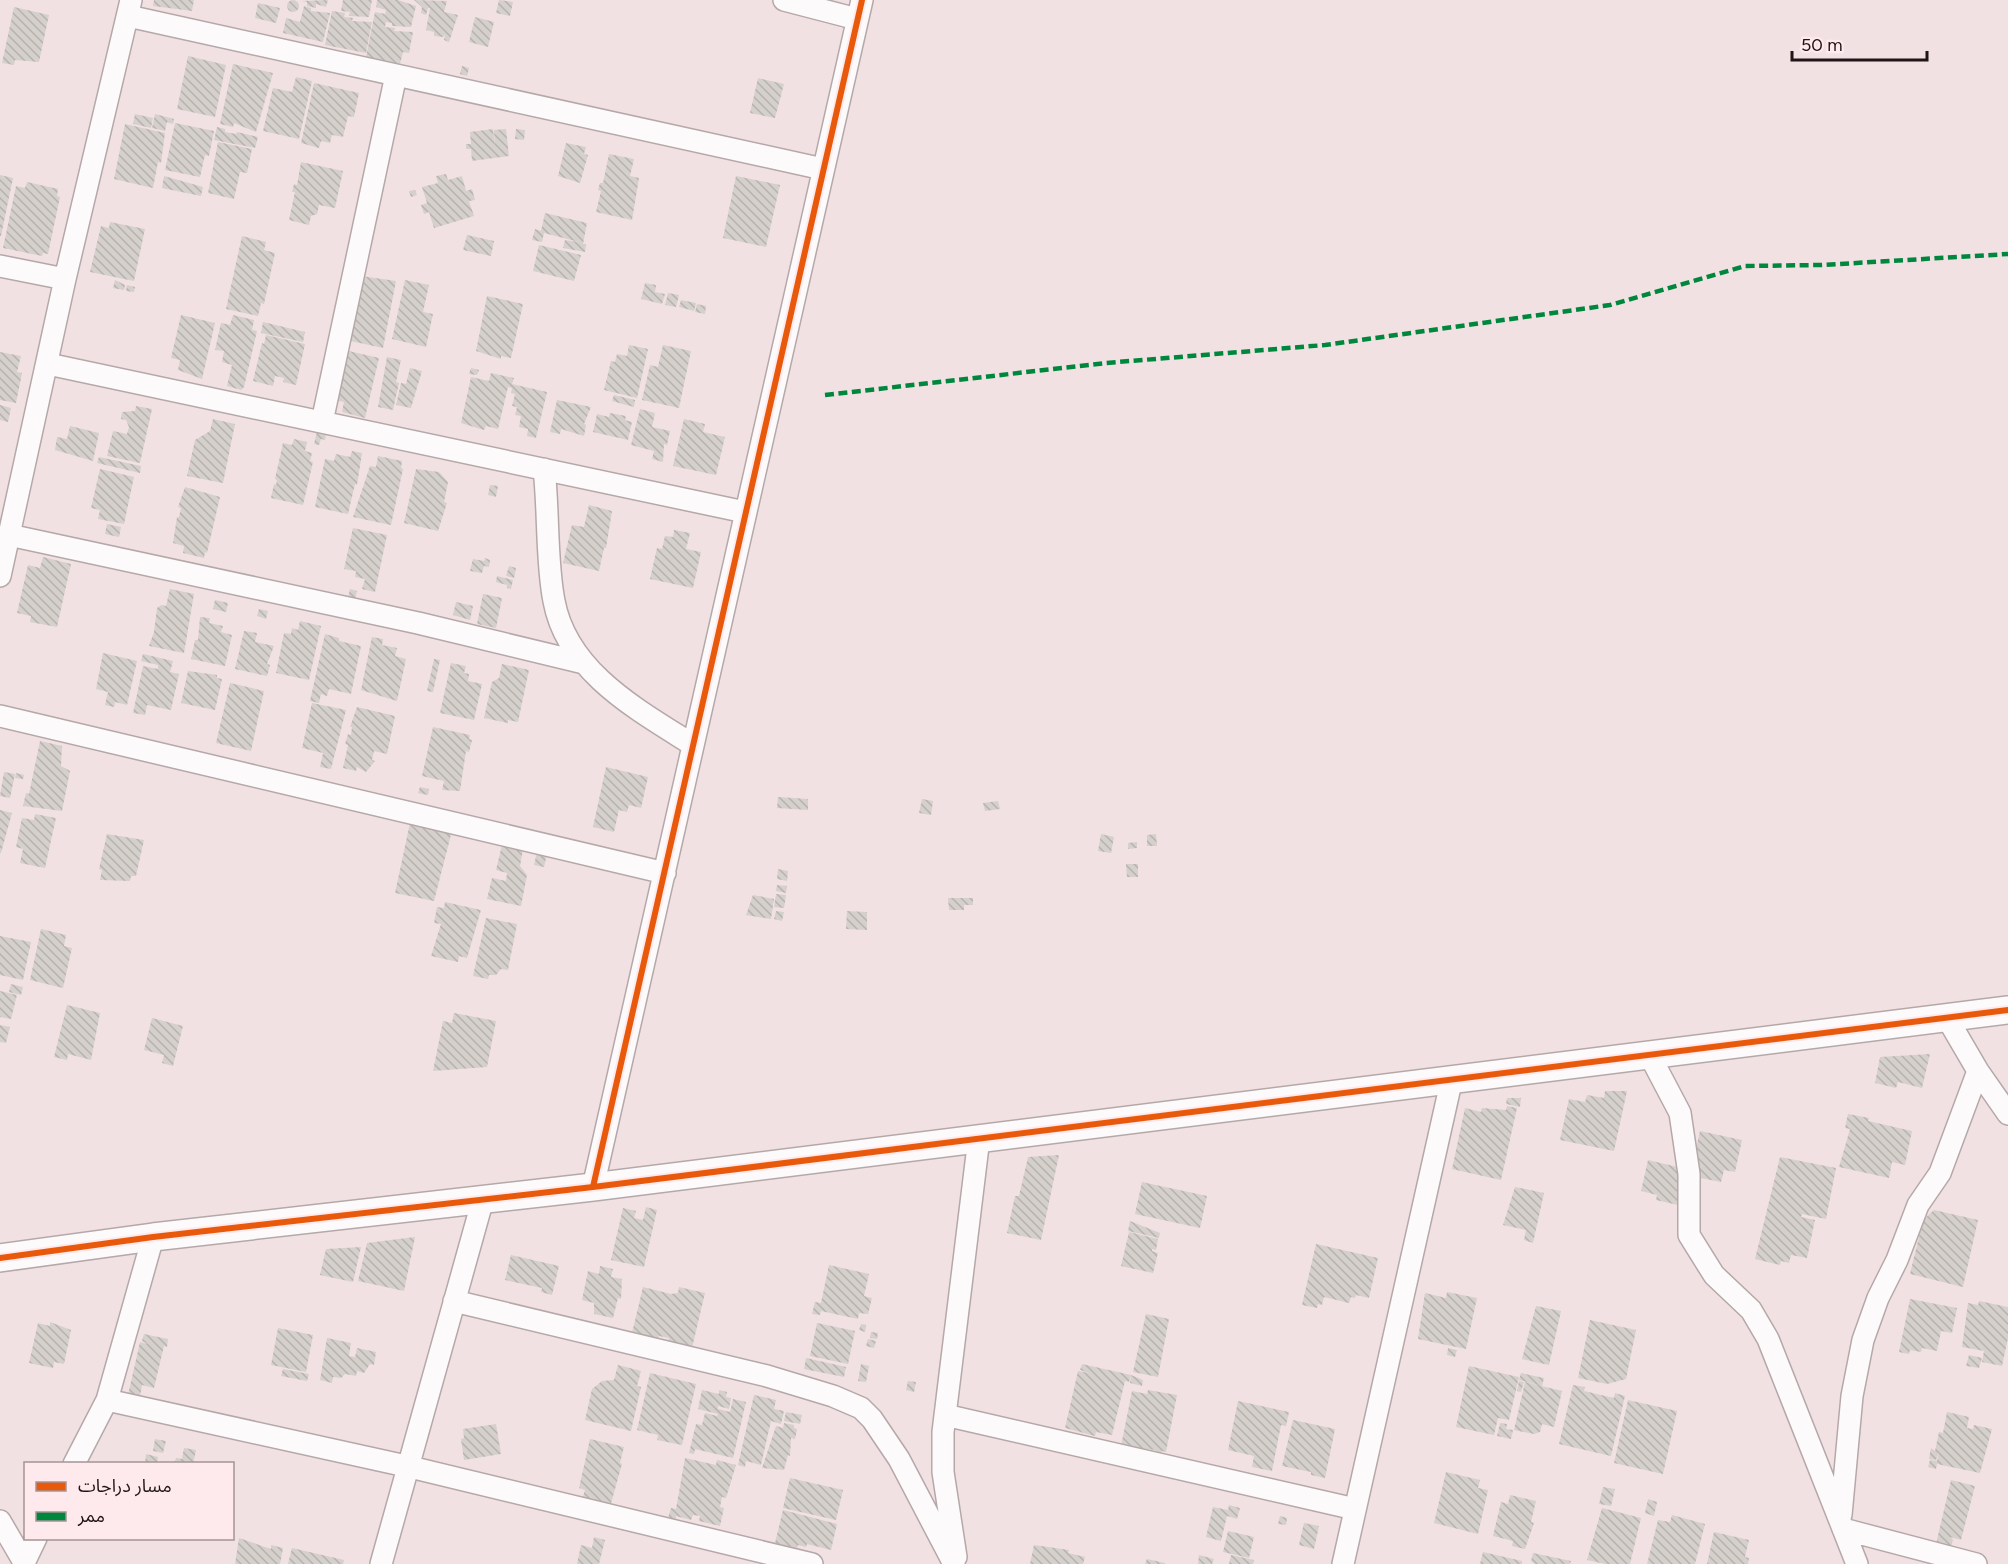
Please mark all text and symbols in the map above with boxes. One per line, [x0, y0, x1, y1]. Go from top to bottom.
scale bar [1792, 24, 1927, 62]
text: 50 m [1801, 34, 1843, 56]
legend [24, 1462, 234, 1540]
text: مسار دراجات [78, 1475, 172, 1497]
text: ممر [77, 1505, 105, 1527]

